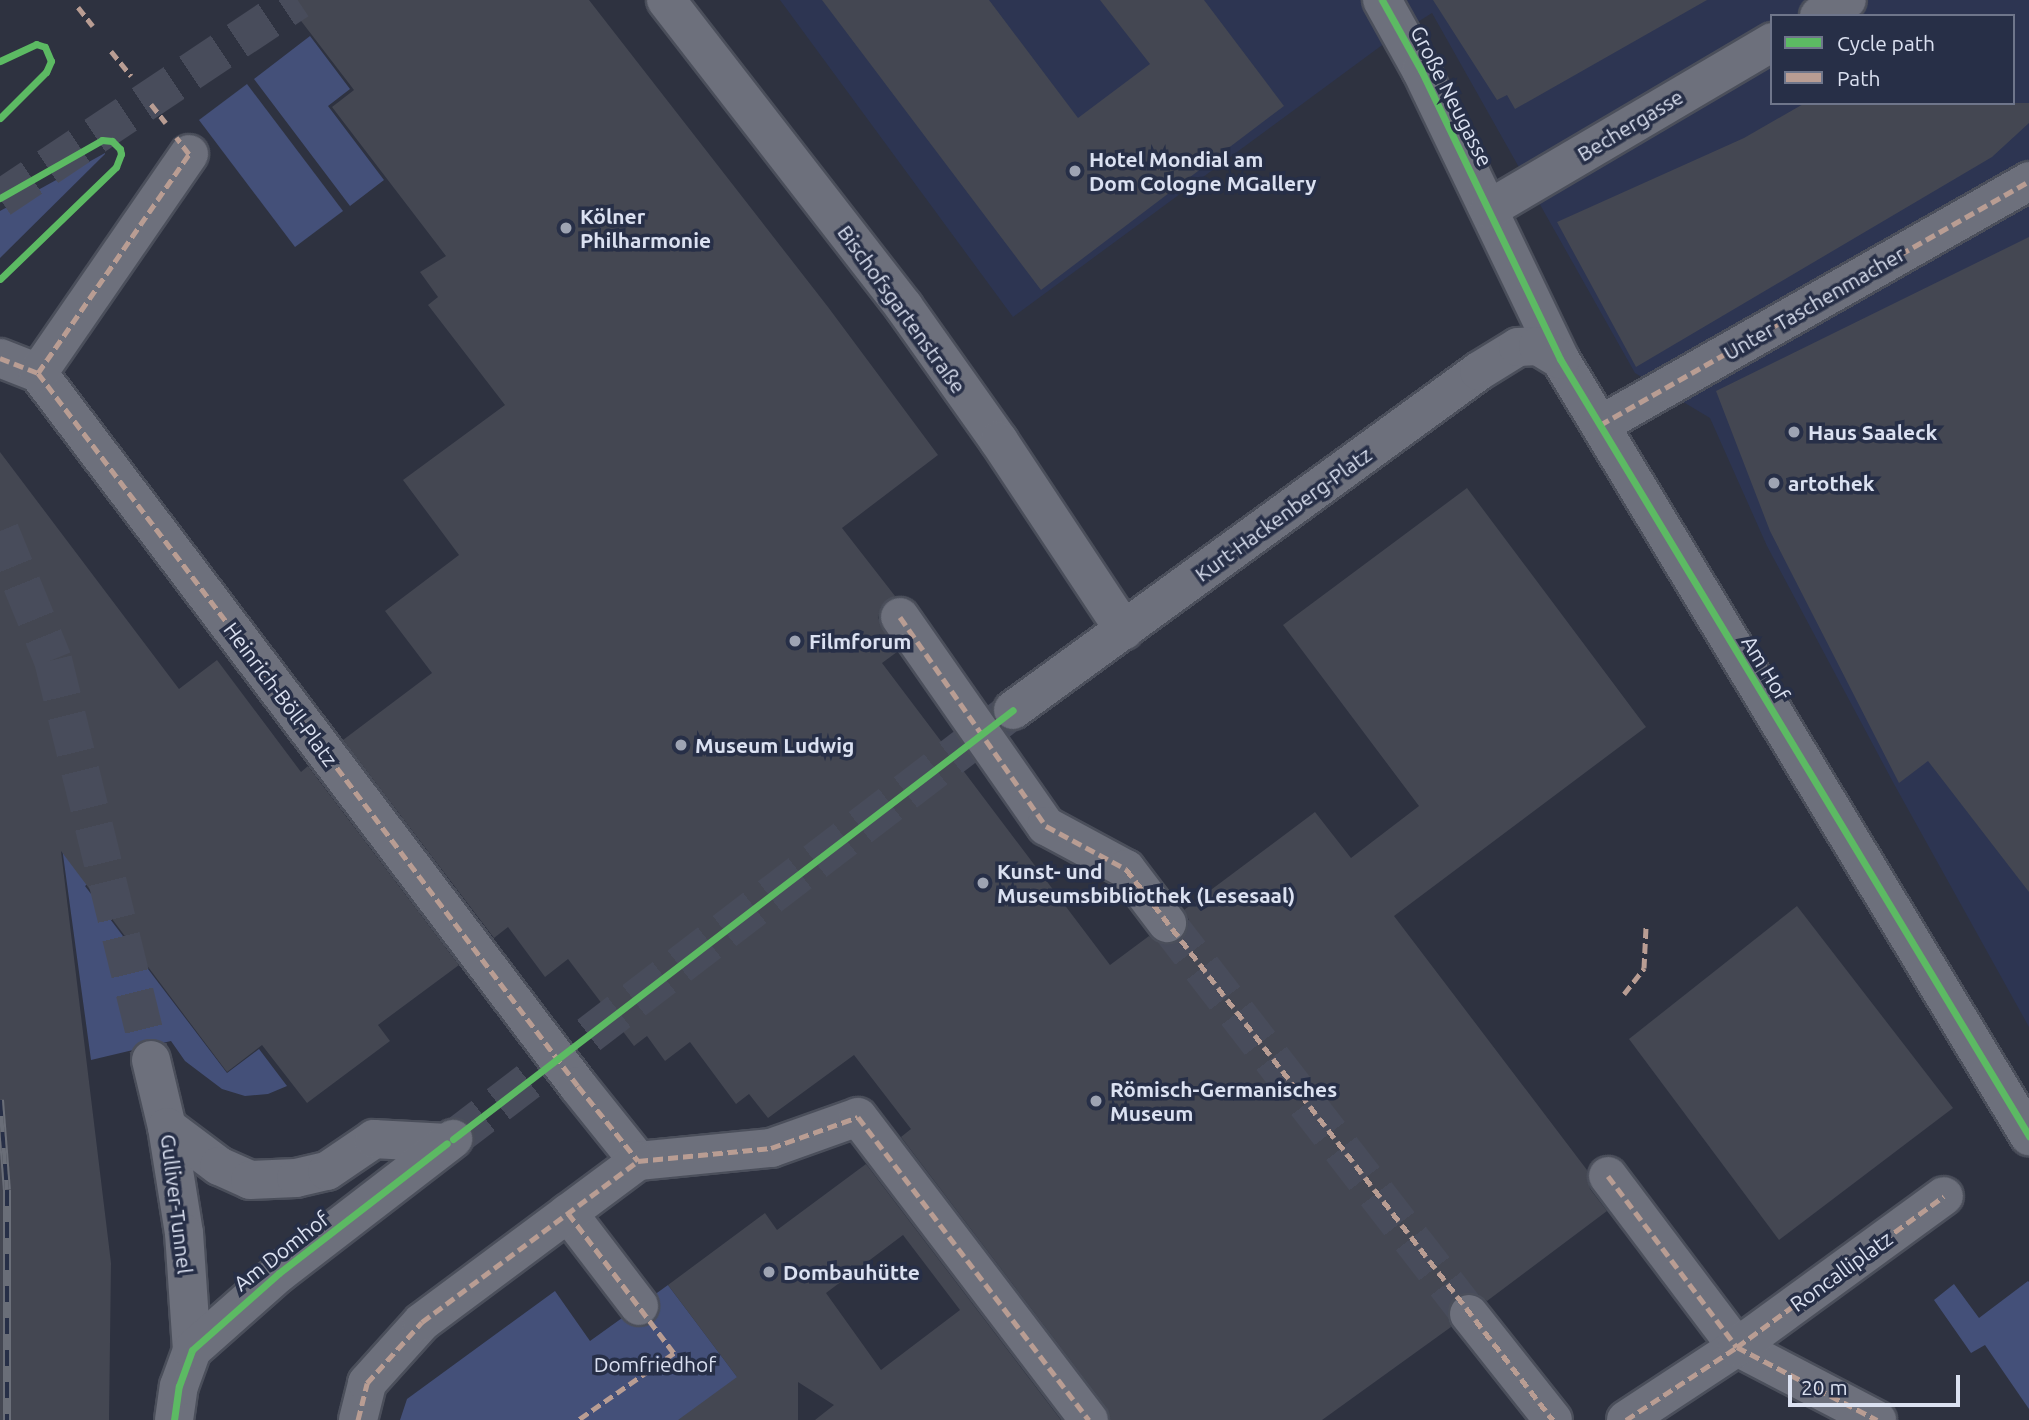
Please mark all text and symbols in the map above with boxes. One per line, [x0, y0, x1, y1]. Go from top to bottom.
legend [1770, 14, 2015, 105]
street label: Große Neugasse [1406, 21, 1498, 171]
text: Cycle path [1837, 31, 1935, 55]
text: Path [1837, 66, 1880, 90]
street label: Bechergasse [1573, 84, 1687, 166]
place label: Hotel Mondial am Dom Cologne MGallery [1089, 146, 1316, 196]
marker: Hotel Mondial am Dom Cologne MGallery [1067, 163, 1083, 179]
place label: Kölner Philharmonie [580, 203, 711, 253]
marker: Kölner Philharmonie [558, 220, 574, 236]
street label: Bischofsgartenstraße [833, 220, 971, 398]
street label: Unter Taschenmacher [1719, 241, 1909, 365]
place label: Haus Saaleck [1808, 419, 1937, 445]
marker: Haus Saaleck [1786, 424, 1802, 440]
street label: Kurt-Hackenberg-Platz [1190, 441, 1376, 587]
place label: artothek [1788, 470, 1875, 496]
marker: artothek [1766, 475, 1782, 491]
street label: Heinrich-Böll-Platz [219, 617, 343, 771]
place label: Filmforum [809, 628, 911, 654]
street label: Am Hof [1737, 631, 1795, 705]
marker: Filmforum [787, 633, 803, 649]
place label: Museum Ludwig [695, 732, 854, 758]
marker: Museum Ludwig [673, 737, 689, 753]
place label: Kunst- und Museumsbibliothek (Lesesaal) [997, 858, 1295, 908]
marker: Kunst- und Museumsbibliothek (Lesesaal) [975, 875, 991, 891]
place label: Römisch-Germanisches Museum [1110, 1076, 1337, 1126]
marker: Römisch-Germanisches Museum [1088, 1093, 1104, 1109]
street label: Gulliver-Tunnel [156, 1133, 198, 1275]
street label: Am Domhof [228, 1206, 334, 1296]
street label: Roncalliplatz [1785, 1225, 1897, 1317]
place label: Dombauhütte [783, 1259, 920, 1285]
marker: Dombauhütte [761, 1264, 777, 1280]
park label: Domfriedhof [594, 1351, 716, 1377]
scale bar [1791, 1360, 1962, 1404]
text: 20 m [1801, 1375, 1848, 1399]

